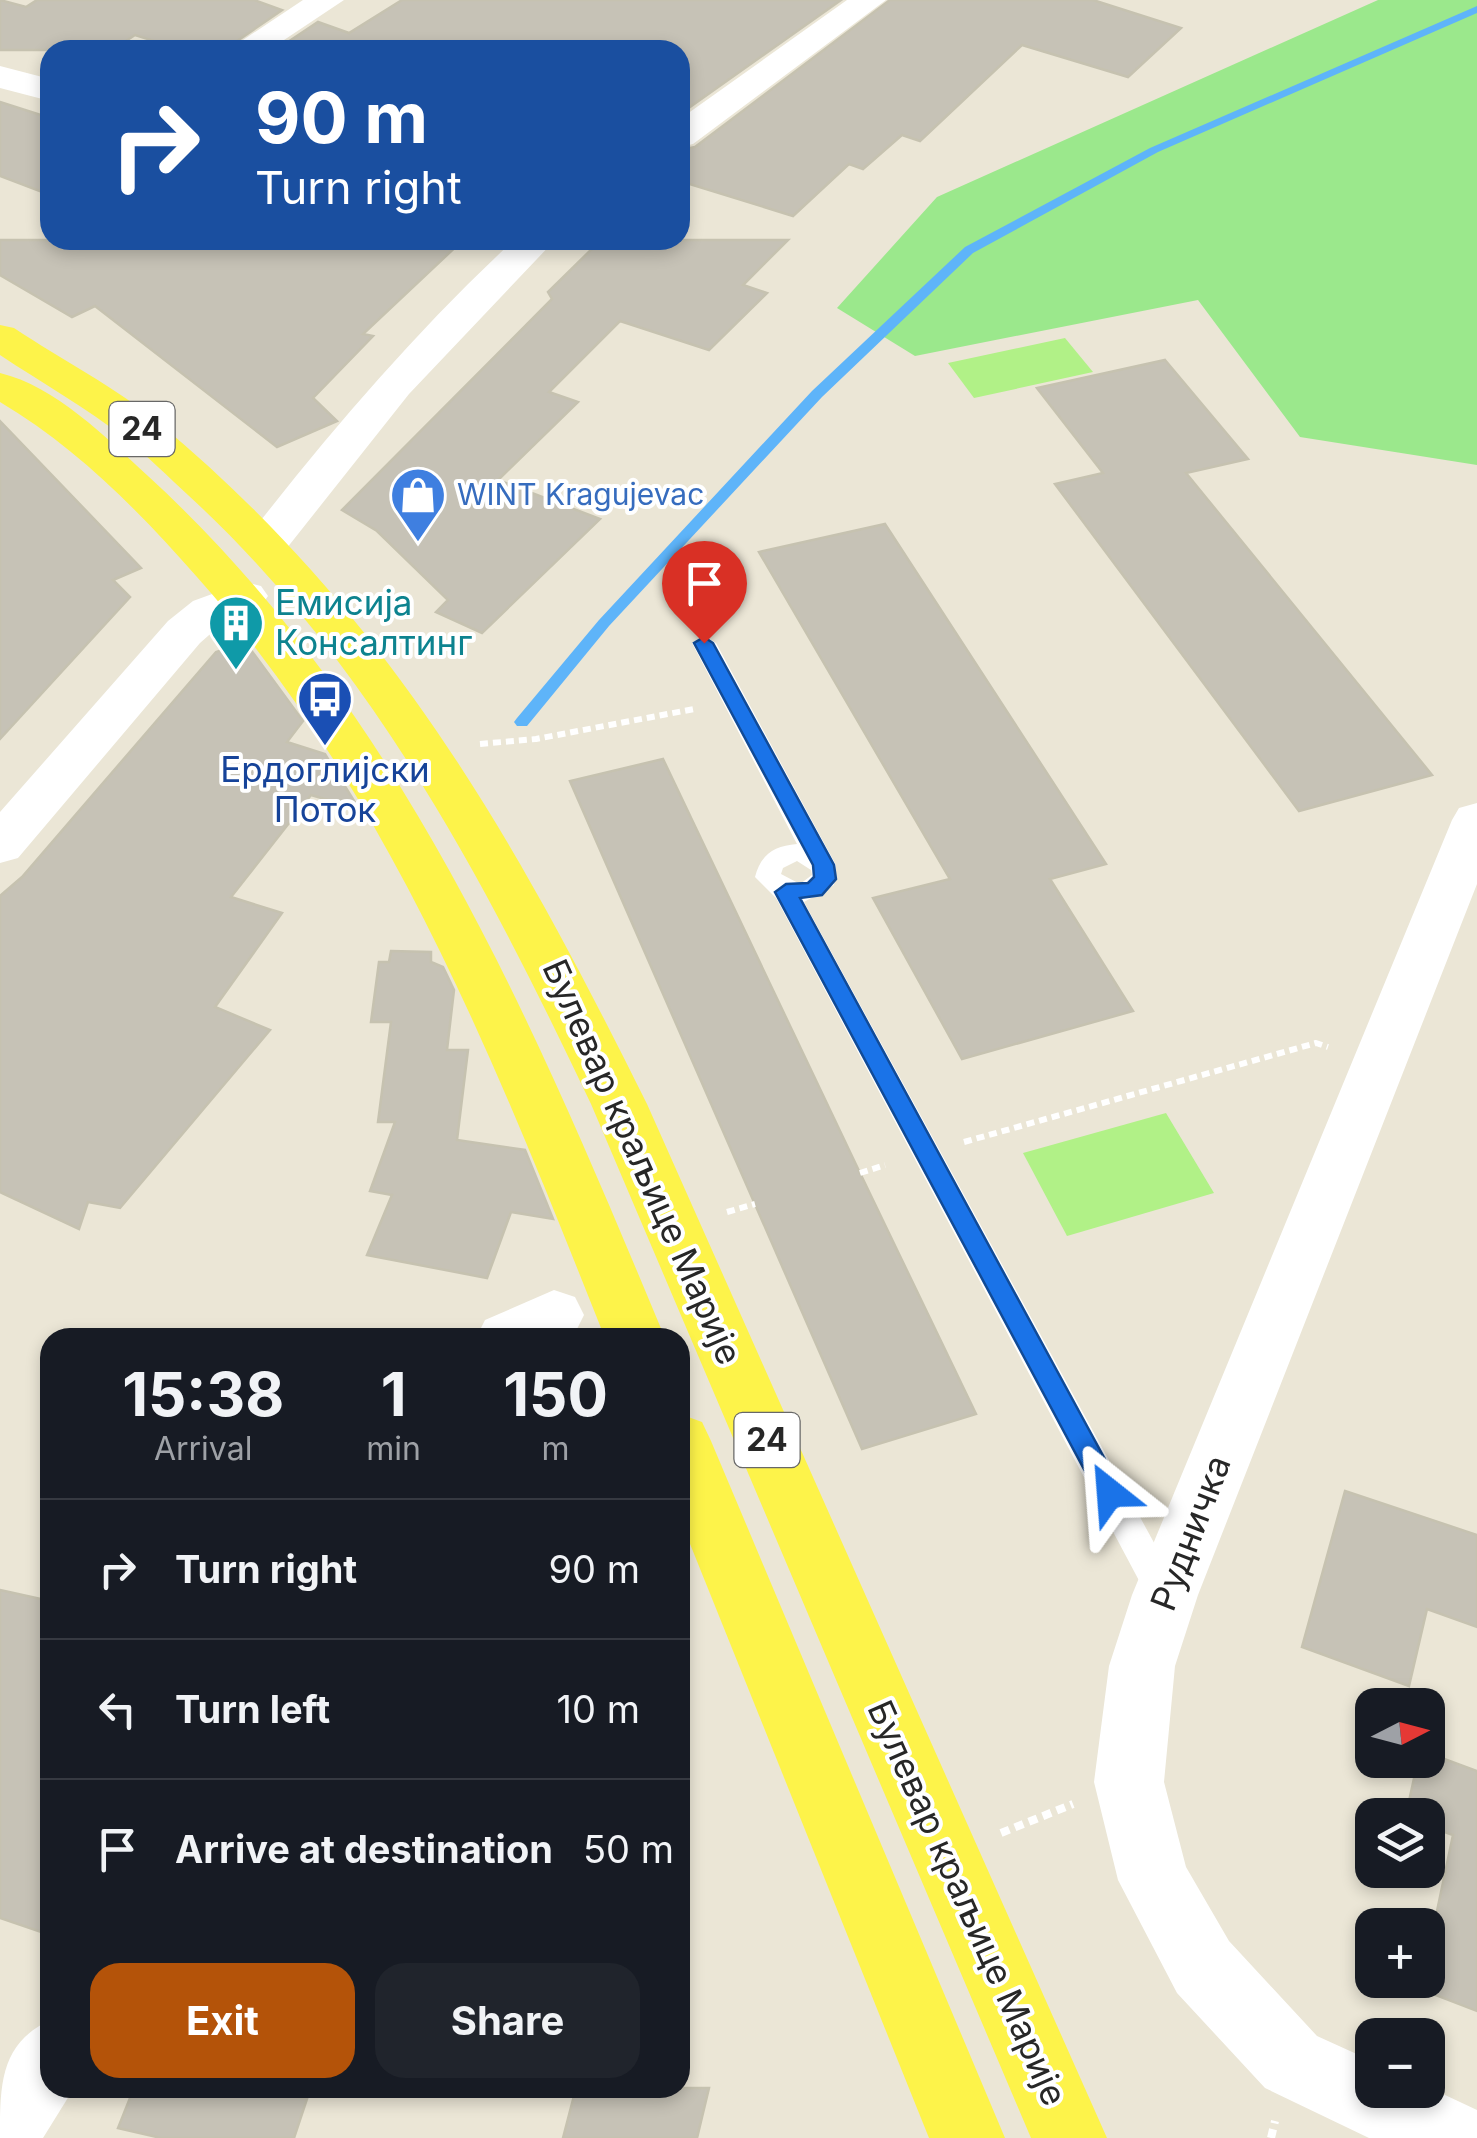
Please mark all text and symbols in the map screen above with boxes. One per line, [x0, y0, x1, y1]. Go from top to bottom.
text: 90 m [255, 75, 428, 160]
icon: right [90, 80, 220, 210]
text: Turn right [255, 160, 462, 215]
road number: 24 [110, 402, 174, 456]
shop icon: WINT Kragujevac [388, 465, 448, 544]
place label: WINT Kragujevac [457, 476, 704, 512]
pin [662, 541, 747, 644]
icon: arrive [677, 556, 732, 611]
place label: Емисија Консалтинг [275, 581, 472, 663]
building icon: Емисија Консалтинг [206, 593, 266, 672]
bus stop icon: Ердоглијски Поток [295, 669, 355, 748]
place label: Ердоглијски Поток [220, 748, 430, 830]
street label: Булевар краљице Марије [534, 953, 751, 1371]
text: 15:38 [122, 1358, 284, 1430]
text: 1 [381, 1358, 407, 1430]
text: 150 [503, 1358, 608, 1430]
road number: 24 [734, 1413, 800, 1467]
text: Arrival [154, 1429, 252, 1468]
text: min [366, 1429, 421, 1468]
text: m [541, 1429, 570, 1468]
position arrow [1058, 1441, 1162, 1545]
street label: Рудничка [1141, 1449, 1239, 1616]
icon: right [90, 1542, 145, 1597]
text: Turn right [175, 1546, 357, 1592]
text: 90 m [548, 1546, 640, 1592]
icon: left [90, 1682, 145, 1737]
text: Turn left [175, 1686, 330, 1732]
text: 10 m [557, 1686, 640, 1732]
north arrow [1355, 1688, 1445, 1778]
map controls [1355, 1688, 1445, 2108]
street label: Булевар краљице Марије [859, 1694, 1076, 2112]
button: layers [1355, 1798, 1445, 1888]
icon: arrive [90, 1822, 145, 1877]
text: Arrive at destination [175, 1826, 553, 1872]
text: 50 m [583, 1826, 674, 1872]
button: + [1355, 1908, 1445, 1998]
button: Exit [90, 1963, 355, 2078]
button: Share [375, 1963, 640, 2078]
button: − [1355, 2018, 1445, 2108]

